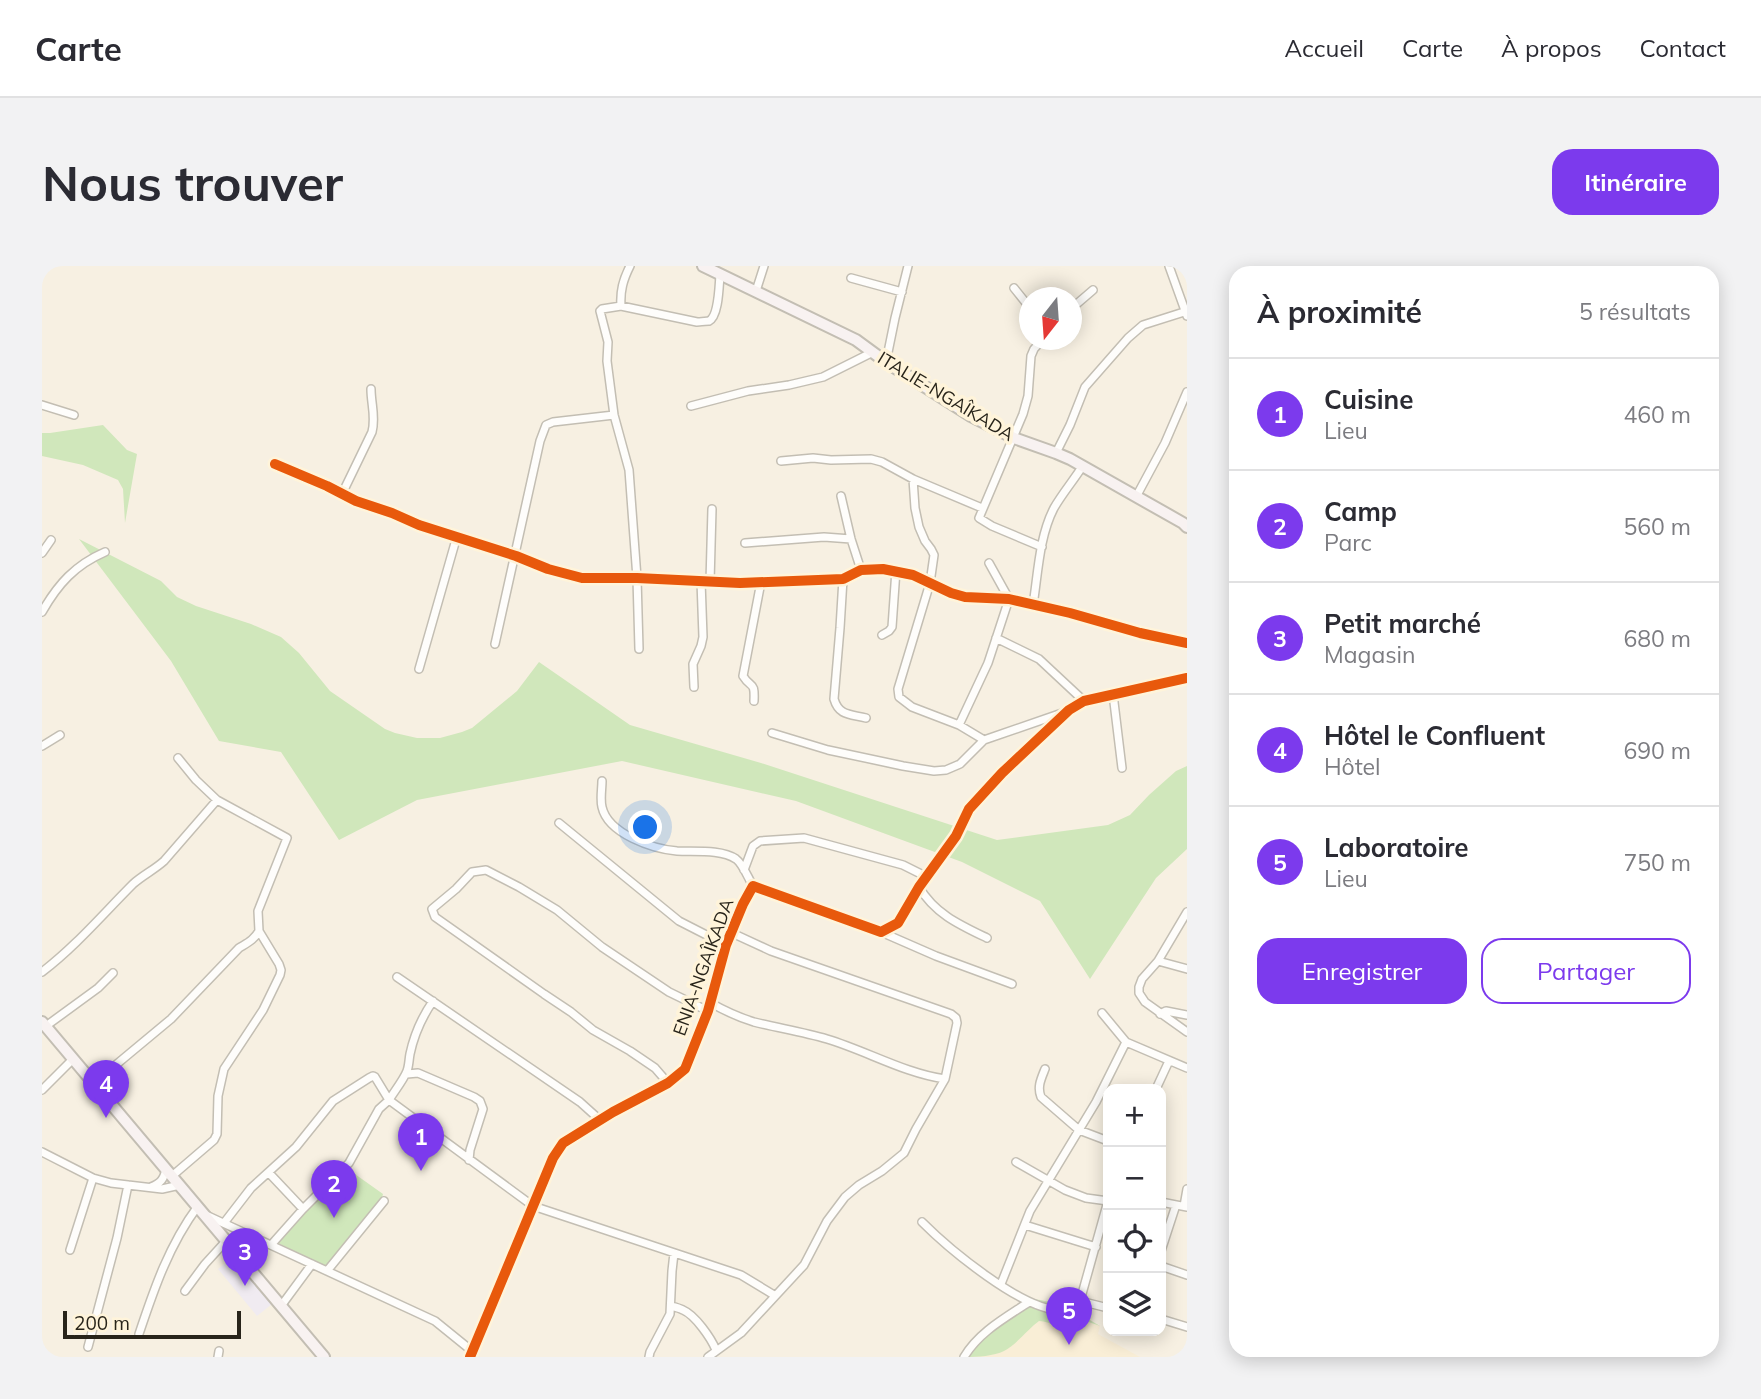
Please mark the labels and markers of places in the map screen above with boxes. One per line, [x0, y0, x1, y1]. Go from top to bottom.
pin: 4 [83, 1060, 129, 1118]
pin: 1 [398, 1113, 444, 1171]
pin: 2 [311, 1160, 357, 1218]
pin: 3 [222, 1228, 268, 1286]
pin: 5 [1046, 1287, 1092, 1345]

